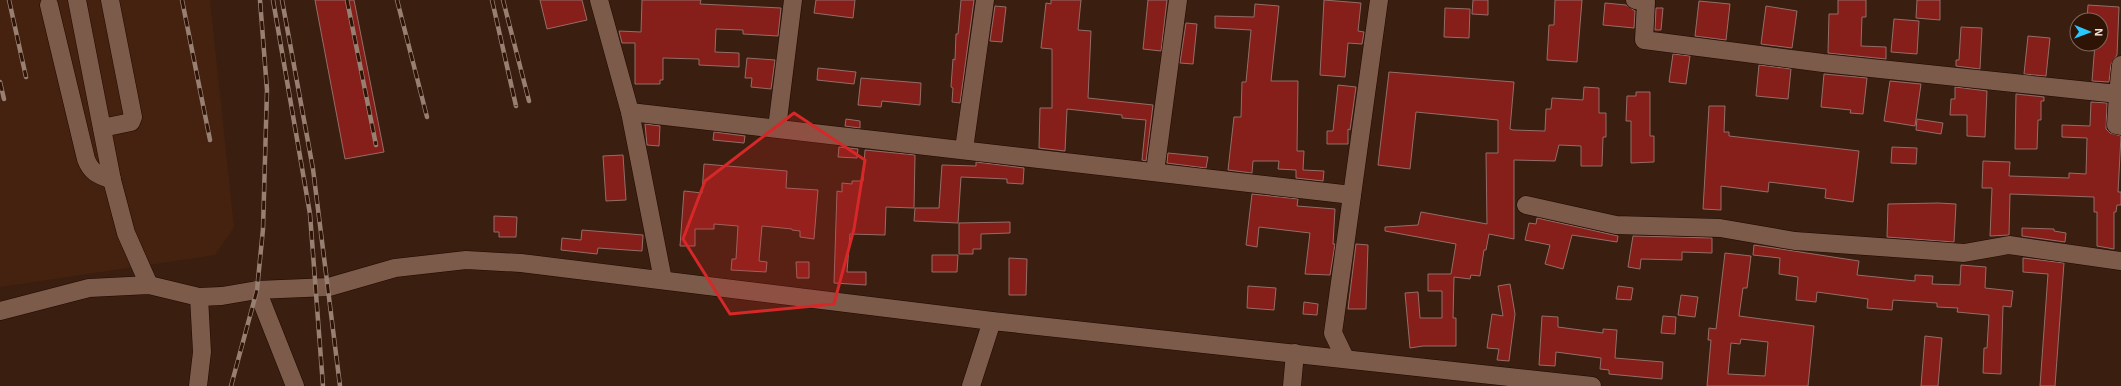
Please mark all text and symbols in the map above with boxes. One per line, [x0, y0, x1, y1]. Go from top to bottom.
north arrow [2069, 12, 2109, 52]
text: N [2093, 28, 2105, 36]

